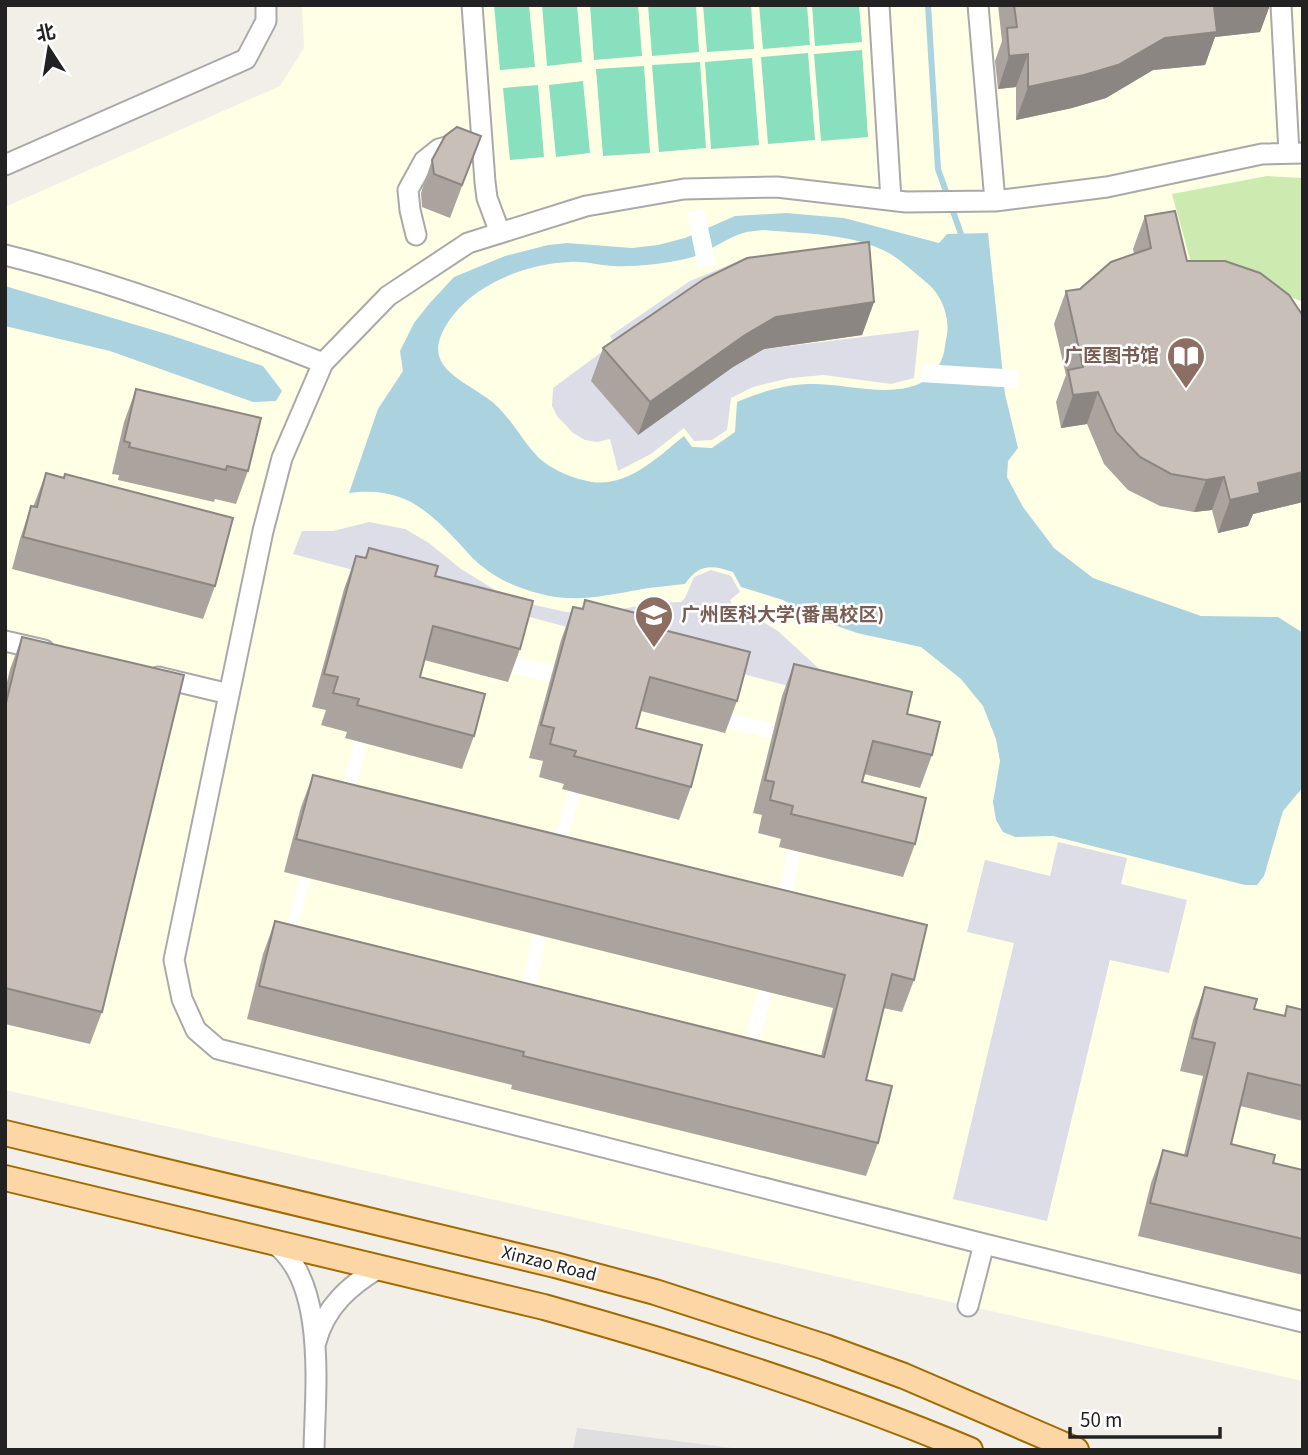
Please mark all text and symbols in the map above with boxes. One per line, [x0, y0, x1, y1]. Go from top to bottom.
north arrow [14, 14, 84, 84]
text: 北 [34, 19, 58, 49]
library icon: 广医图书馆 [1165, 335, 1207, 390]
place label: 广医图书馆 [1064, 343, 1159, 370]
school or university icon: 广州医科大学(番禺校区) [633, 594, 675, 649]
place label: 广州医科大学(番禺校区) [681, 602, 884, 629]
street label: Xinzao Road [499, 1239, 599, 1289]
scale bar [1070, 1396, 1220, 1440]
text: 50 m [1080, 1405, 1122, 1435]

